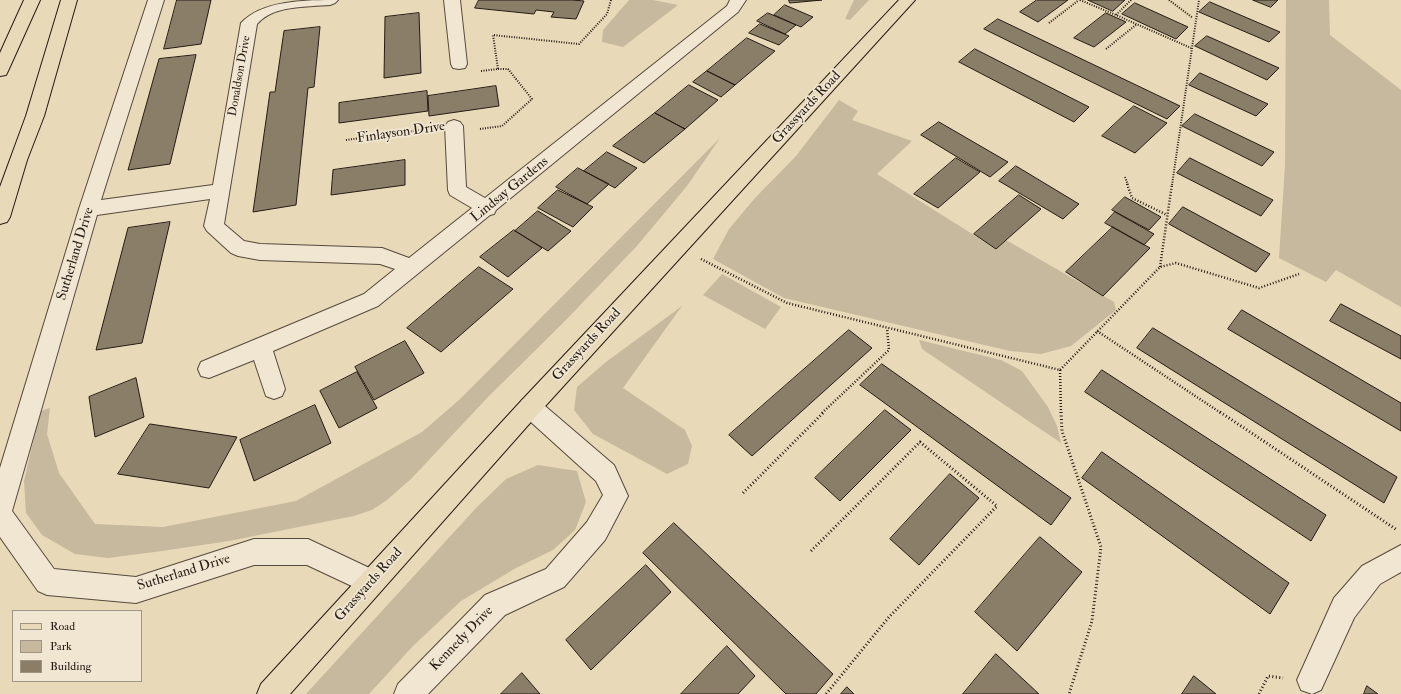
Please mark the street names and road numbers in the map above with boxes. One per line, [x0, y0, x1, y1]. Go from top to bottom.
street label: Donaldson Drive [226, 35, 254, 117]
street label: Grassyards Road [769, 68, 845, 148]
street label: Finlayson Drive [356, 119, 446, 147]
street label: Lindsay Gardens [468, 154, 552, 226]
street label: Sutherland Drive [54, 206, 98, 302]
street label: Grassyards Road [549, 305, 625, 385]
street label: Grassyards Road [332, 545, 406, 625]
street label: Sutherland Drive [136, 551, 232, 595]
street label: Kennedy Drive [427, 603, 497, 675]

